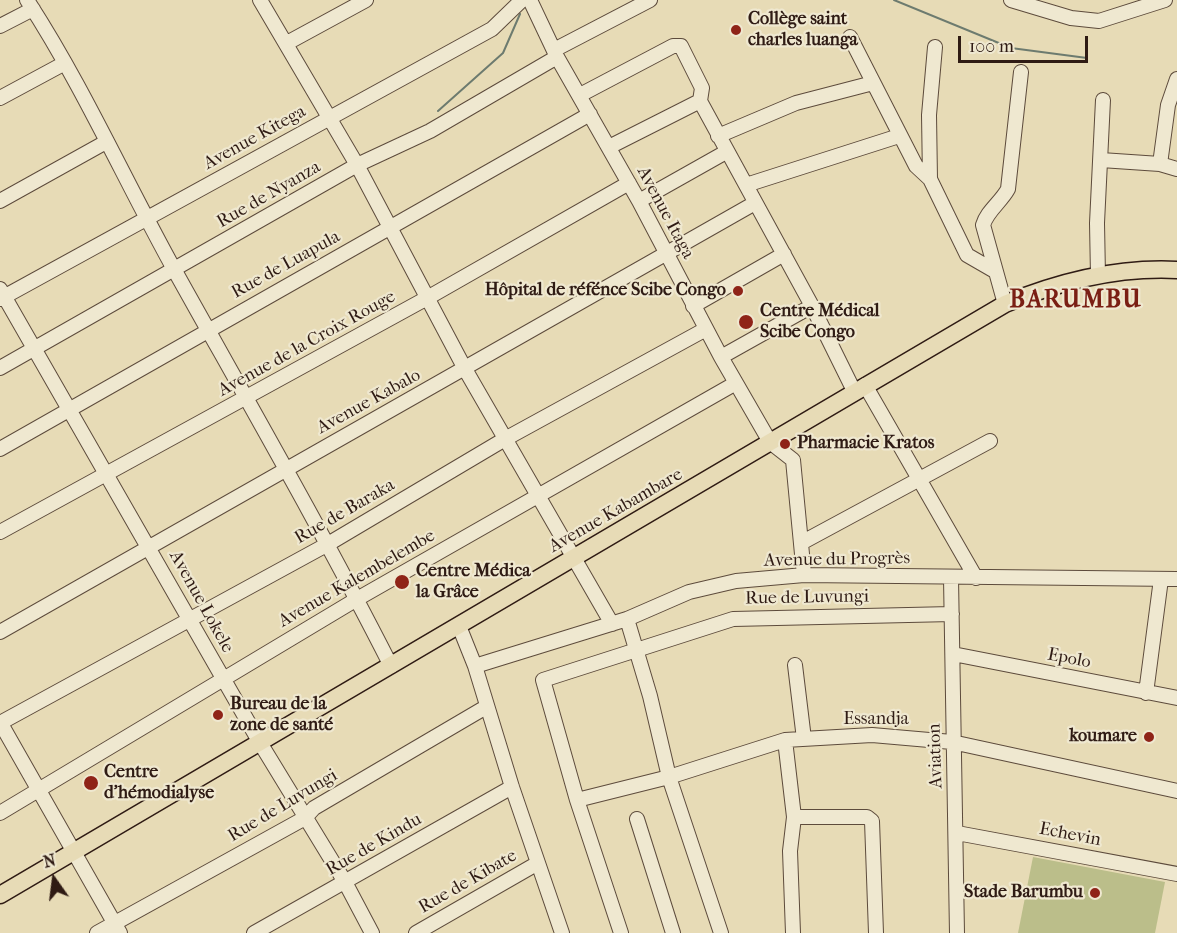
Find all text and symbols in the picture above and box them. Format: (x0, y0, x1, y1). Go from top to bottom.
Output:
place label: Collège saint charles luanga (748, 9, 858, 52)
marker: Collège saint charles luanga (729, 23, 743, 37)
scale bar (961, 24, 1092, 62)
text: 100 m (969, 36, 1014, 57)
street label: Avenue Kitega (200, 101, 310, 175)
street label: Rue de Nyanza (213, 157, 325, 233)
street label: Avenue Itaga (632, 163, 698, 263)
street label: Rue de Luapula (228, 226, 344, 304)
place label: Hôpital de réfénce Scibe Congo (485, 280, 726, 302)
marker: Hôpital de réfénce Scibe Congo (731, 284, 745, 298)
street label: Avenue de la Croix Rouge (215, 286, 399, 402)
district label: BARUMBU (1010, 287, 1142, 315)
place label: Centre Médical Scibe Congo (760, 301, 879, 344)
marker: Centre Médical Scibe Congo (737, 313, 755, 331)
street label: Avenue Kabalo (313, 365, 425, 439)
place label: Pharmacie Kratos (797, 433, 934, 455)
marker: Pharmacie Kratos (778, 437, 792, 451)
street label: Avenue Kabambare (545, 464, 687, 558)
street label: Rue de Baraka (291, 475, 399, 549)
street label: Avenue Kalembelembe (275, 525, 439, 633)
street label: Avenue Lokele (164, 547, 238, 657)
street label: Avenue du Progrès (764, 548, 910, 572)
place label: Centre Médica la Grâce (416, 561, 530, 604)
marker: Centre Médica la Grâce (393, 573, 411, 591)
street label: Rue de Luvungi (745, 586, 869, 610)
street label: Epolo (1045, 644, 1093, 674)
place label: Bureau de la zone de santé (230, 694, 333, 736)
marker: Bureau de la zone de santé (211, 708, 225, 722)
street label: Essandja (843, 709, 909, 731)
street label: Aviation (924, 723, 948, 789)
place label: koumare (1069, 726, 1137, 748)
marker: koumare (1142, 730, 1156, 744)
place label: Centre d'hémodialyse (104, 762, 214, 804)
street label: Rue de Luvungi (224, 765, 342, 847)
marker: Centre d'hémodialyse (82, 774, 100, 792)
street label: Rue de Kindu (322, 809, 426, 881)
street label: Echevin (1037, 818, 1103, 852)
street label: Rue de Kibate (415, 845, 521, 919)
north arrow (24, 849, 84, 909)
text: N (41, 850, 58, 872)
place label: Stade Barumbu (964, 882, 1083, 904)
marker: Stade Barumbu (1088, 886, 1102, 900)

